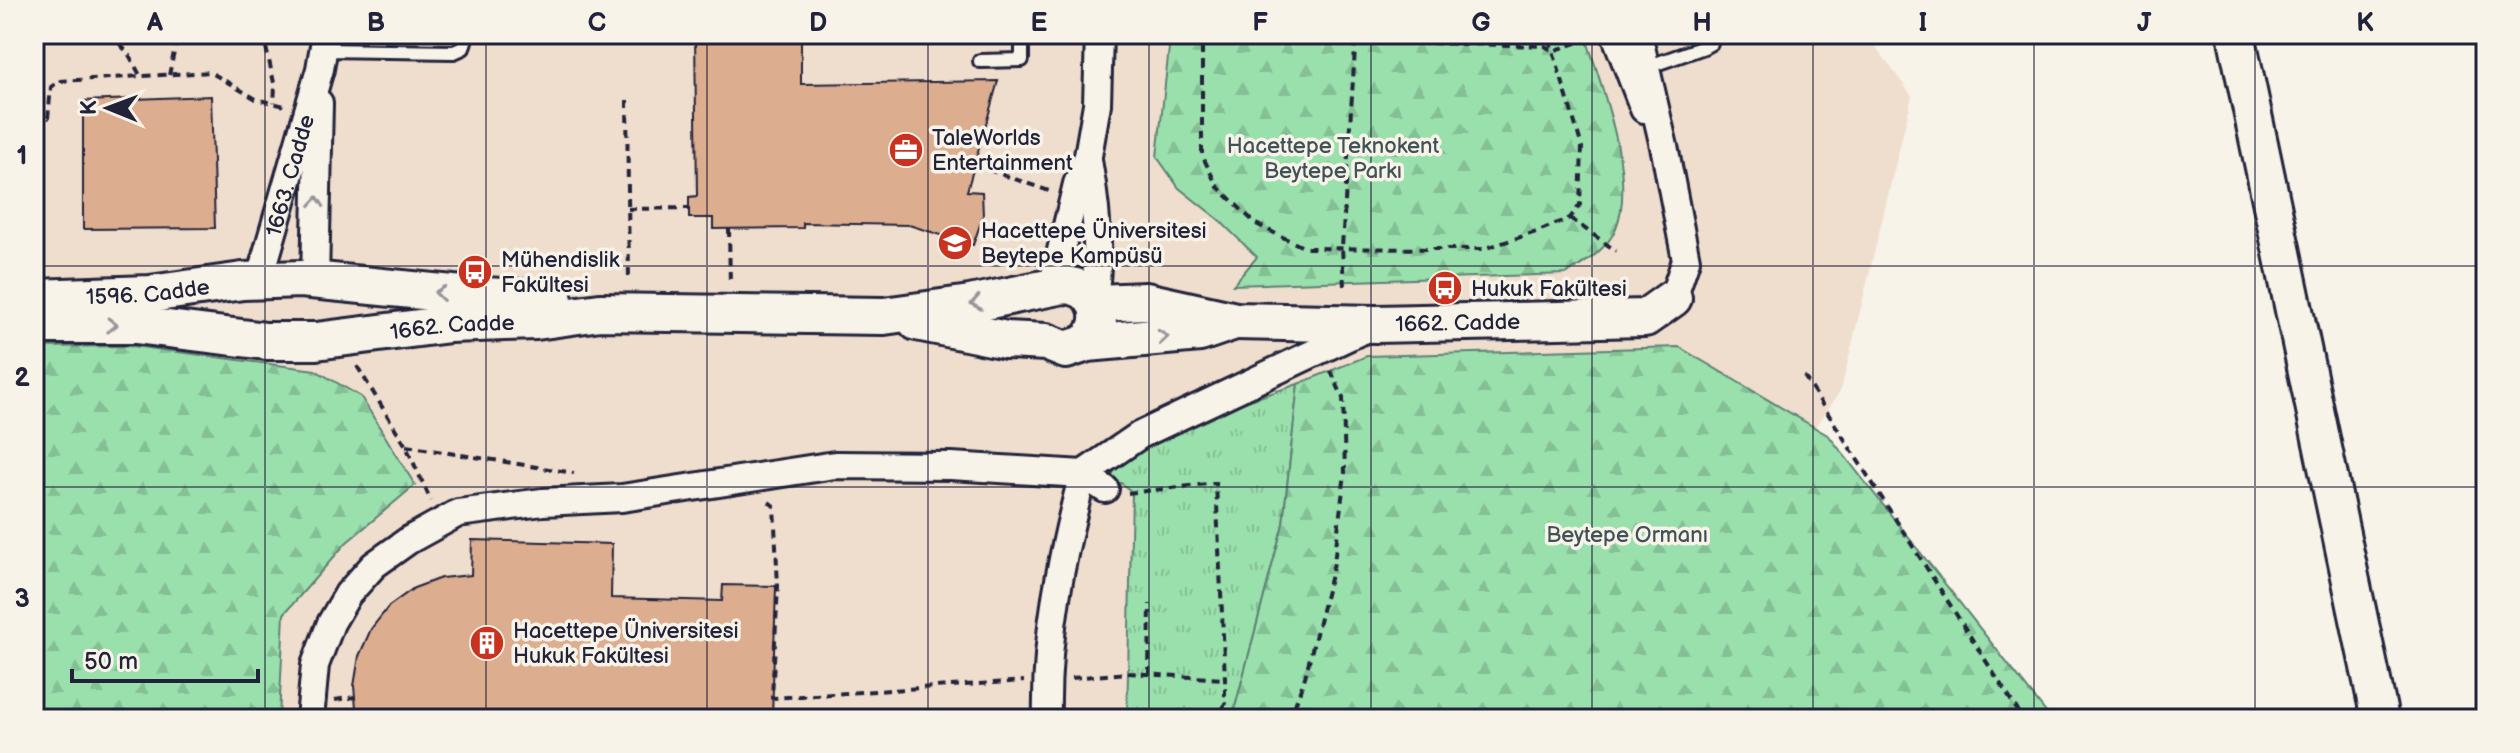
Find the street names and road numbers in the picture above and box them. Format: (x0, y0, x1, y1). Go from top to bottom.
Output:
street label: 1663. Cadde (261, 112, 321, 240)
street label: 1596. Cadde (86, 274, 211, 311)
street label: 1662. Cadde (1395, 309, 1521, 339)
street label: 1662. Cadde (388, 310, 515, 347)

